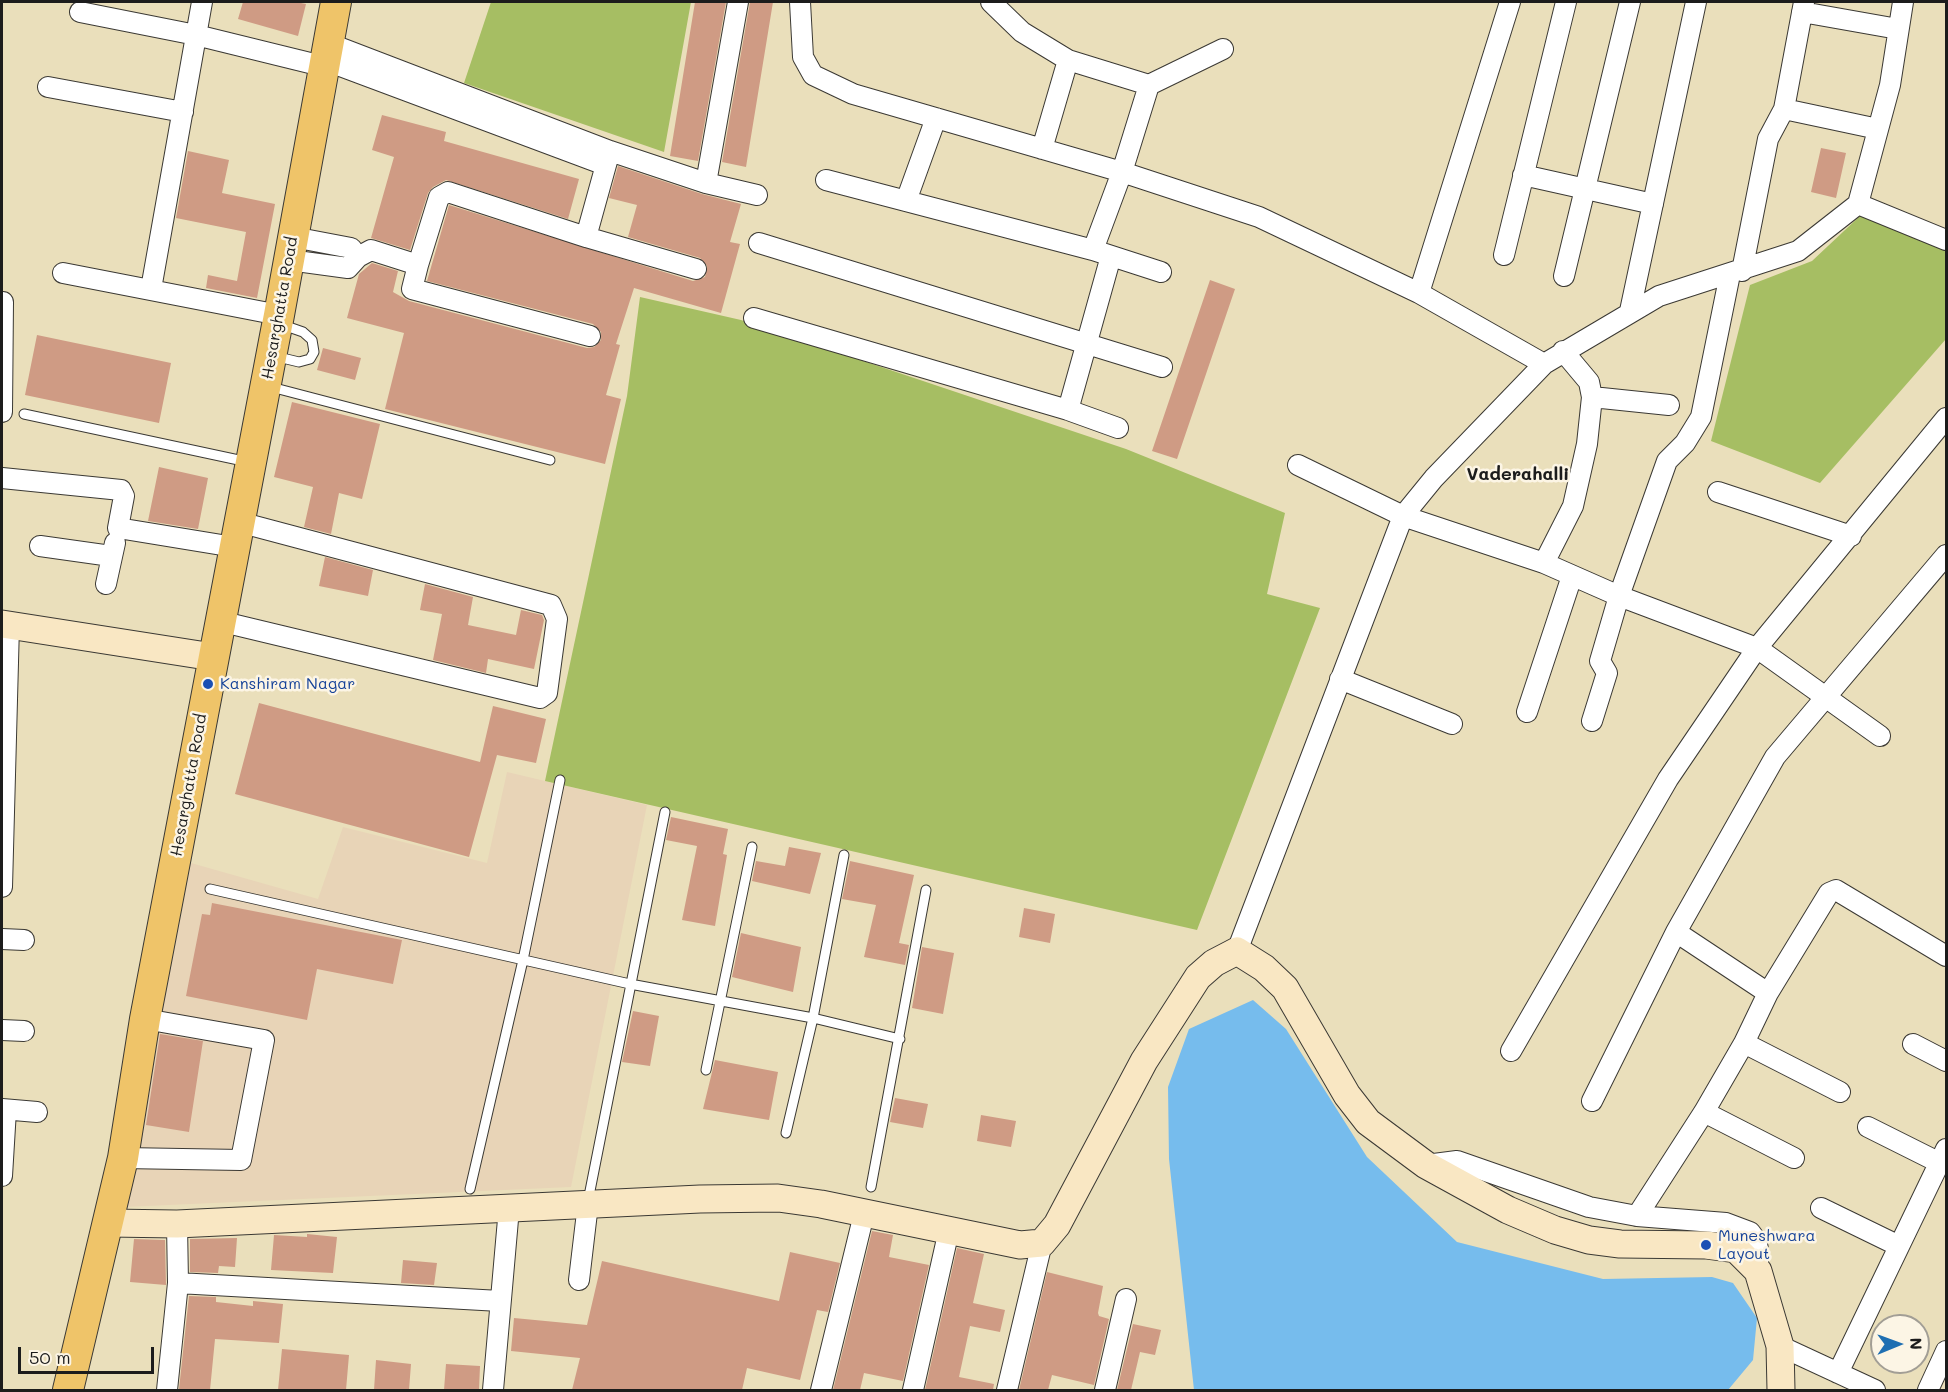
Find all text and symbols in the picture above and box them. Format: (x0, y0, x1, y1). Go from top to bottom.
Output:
street label: Hesarghatta Road (258, 235, 302, 381)
district label: Vaderahalli (1467, 463, 1569, 485)
place label: Kanshiram Nagar (220, 674, 355, 694)
marker: Kanshiram Nagar (201, 677, 215, 691)
street label: Hesarghatta Road (167, 712, 211, 858)
place label: Muneshwara Layout (1718, 1226, 1815, 1264)
marker: Muneshwara Layout (1699, 1238, 1713, 1252)
north arrow (1870, 1314, 1930, 1374)
scale bar (21, 1335, 158, 1373)
text: N (1906, 1337, 1927, 1350)
text: 50 m (29, 1345, 71, 1369)

